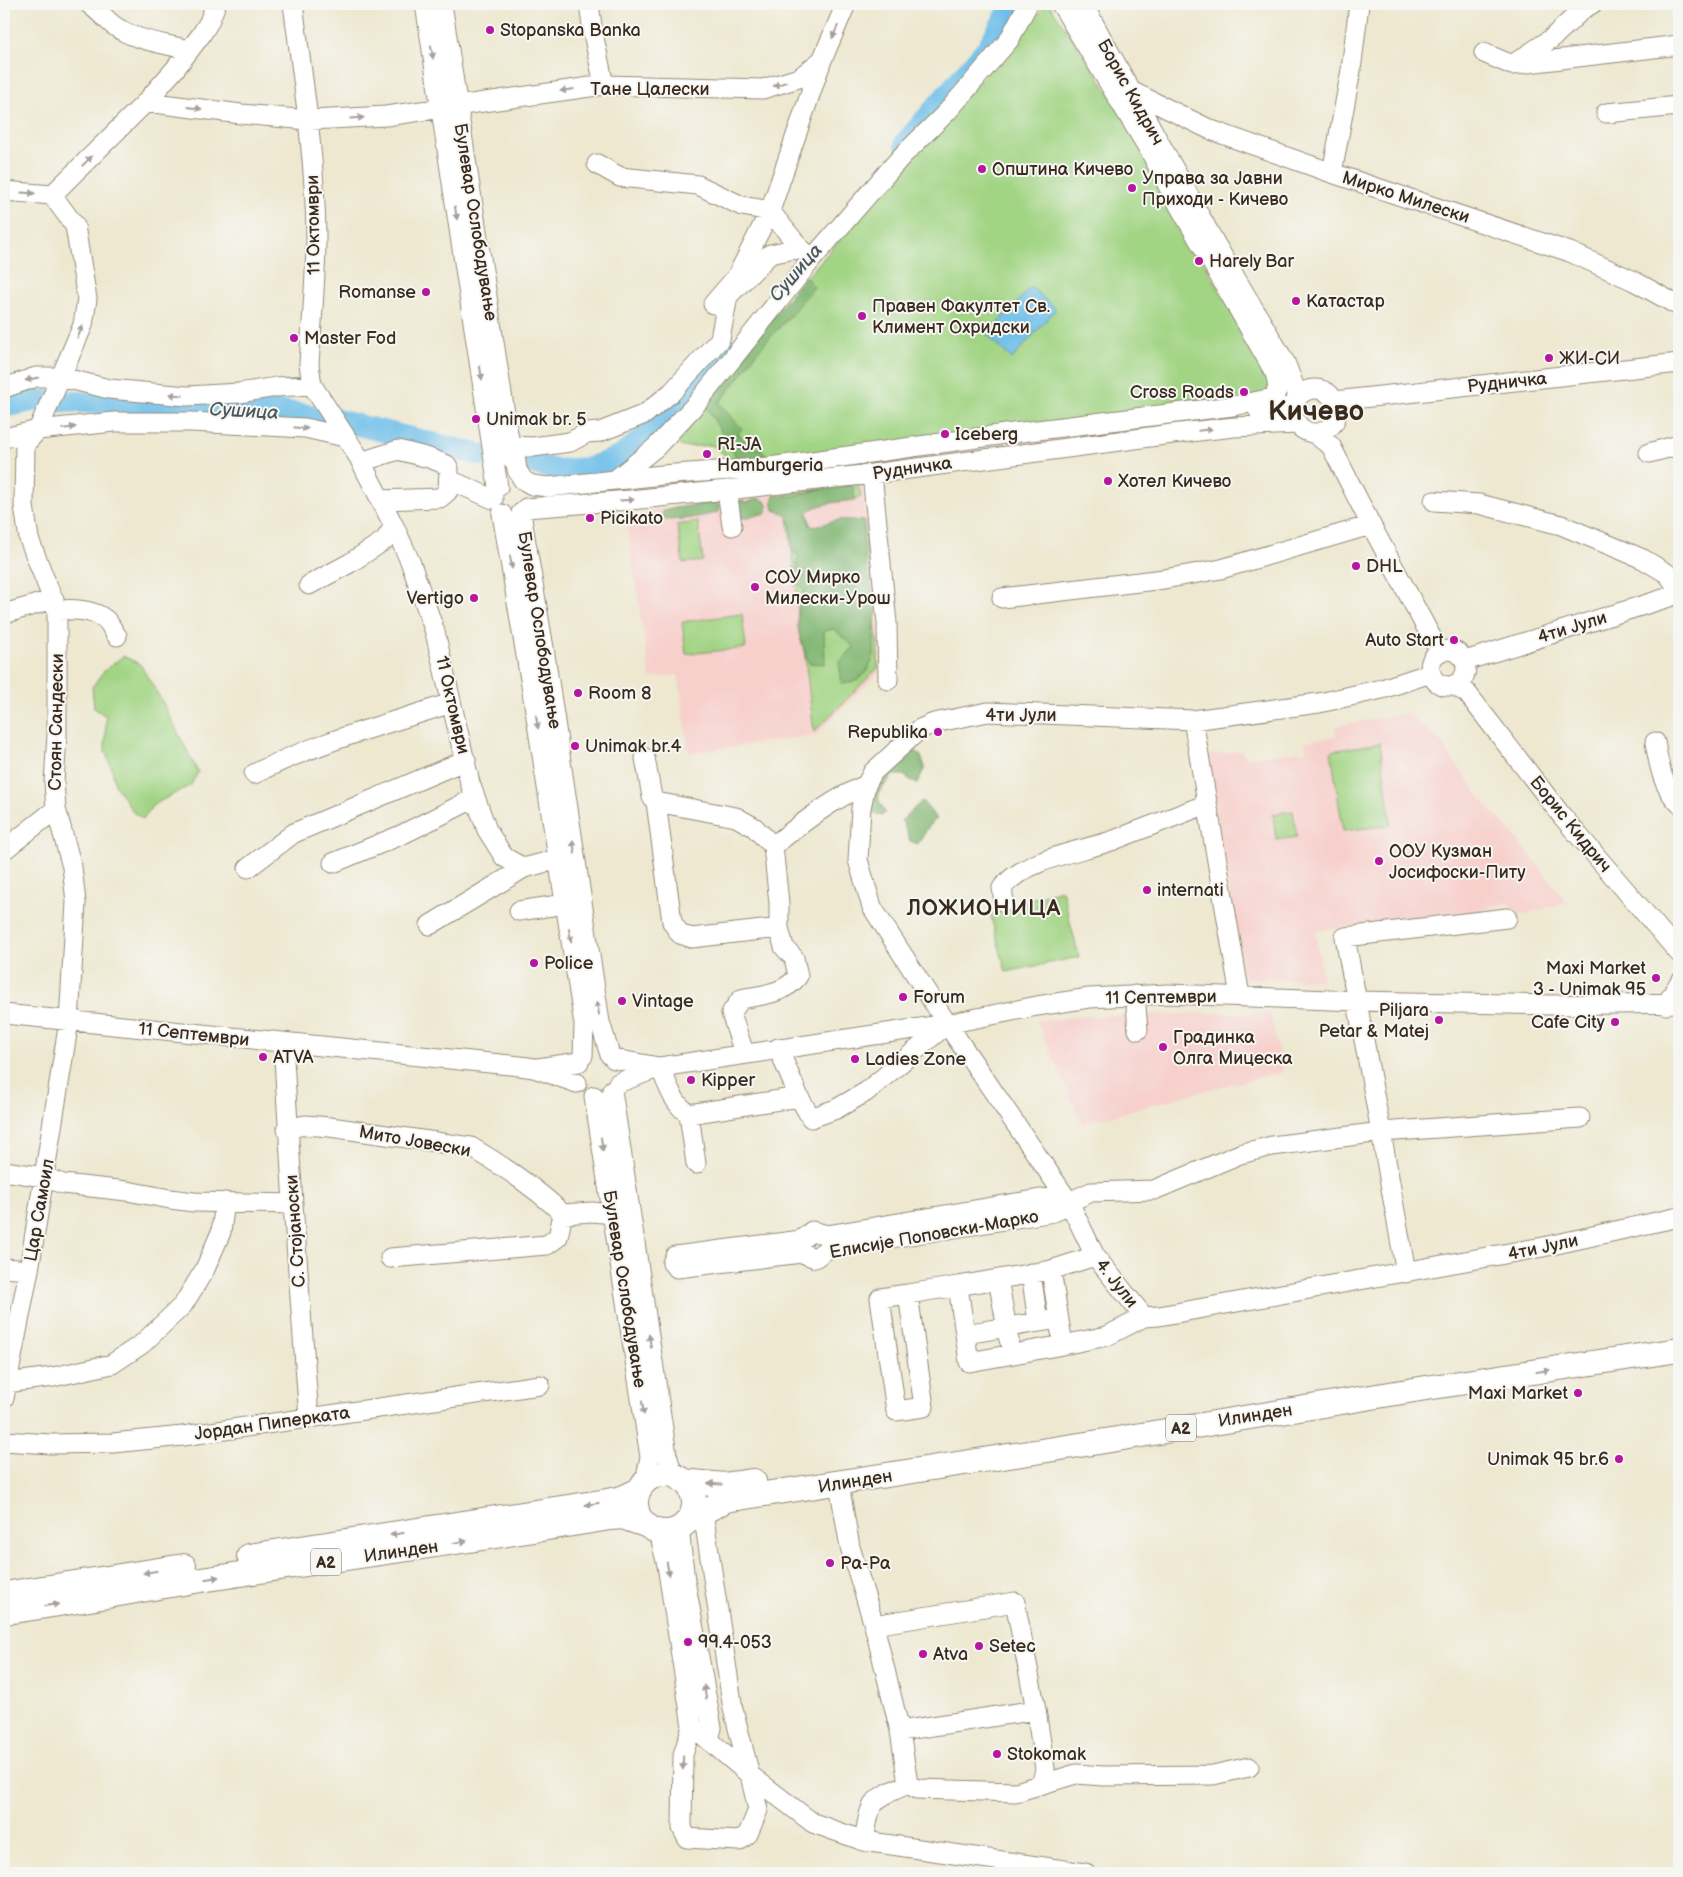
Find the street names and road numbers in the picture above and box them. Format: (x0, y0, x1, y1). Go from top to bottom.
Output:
street label: Борис Кидрич (1093, 36, 1168, 149)
street label: Тане Цалески (590, 79, 710, 100)
street label: Булевар Ослободување (450, 122, 501, 322)
street label: Мирко Милески (1340, 167, 1472, 228)
street label: 11 Октомври (302, 175, 325, 275)
street label: Рудничка (1466, 368, 1548, 397)
street label: Рудничка (871, 452, 954, 484)
street label: Булевар Ослободување (514, 530, 565, 730)
street label: 4ти Јули (1535, 607, 1609, 648)
street label: Стоян Сандески (45, 653, 68, 791)
street label: 11 Октомври (431, 654, 474, 756)
street label: 4ти Јули (985, 705, 1057, 726)
street label: Борис Кидрич (1525, 772, 1616, 877)
street label: 11 Септември (1105, 986, 1217, 1009)
street label: 11 Септември (138, 1018, 250, 1051)
street label: Мито Јовески (357, 1121, 472, 1162)
street label: Цар Самоил (20, 1157, 59, 1263)
street label: С. Стојаноски (281, 1174, 310, 1288)
street label: Булевар Ослободување (599, 1189, 650, 1389)
street label: Елисије Поповски-Марко (828, 1206, 1040, 1263)
street label: 4ти Јули (1506, 1230, 1580, 1265)
street label: 4. Јули (1091, 1255, 1142, 1312)
street label: Илинден (1216, 1399, 1294, 1432)
street label: Јордан Пиперката (193, 1402, 352, 1445)
road number: A2 (1166, 1415, 1196, 1442)
street label: Илинден (816, 1465, 894, 1498)
street label: Илинден (363, 1536, 440, 1567)
road number: A2 (311, 1548, 341, 1575)

